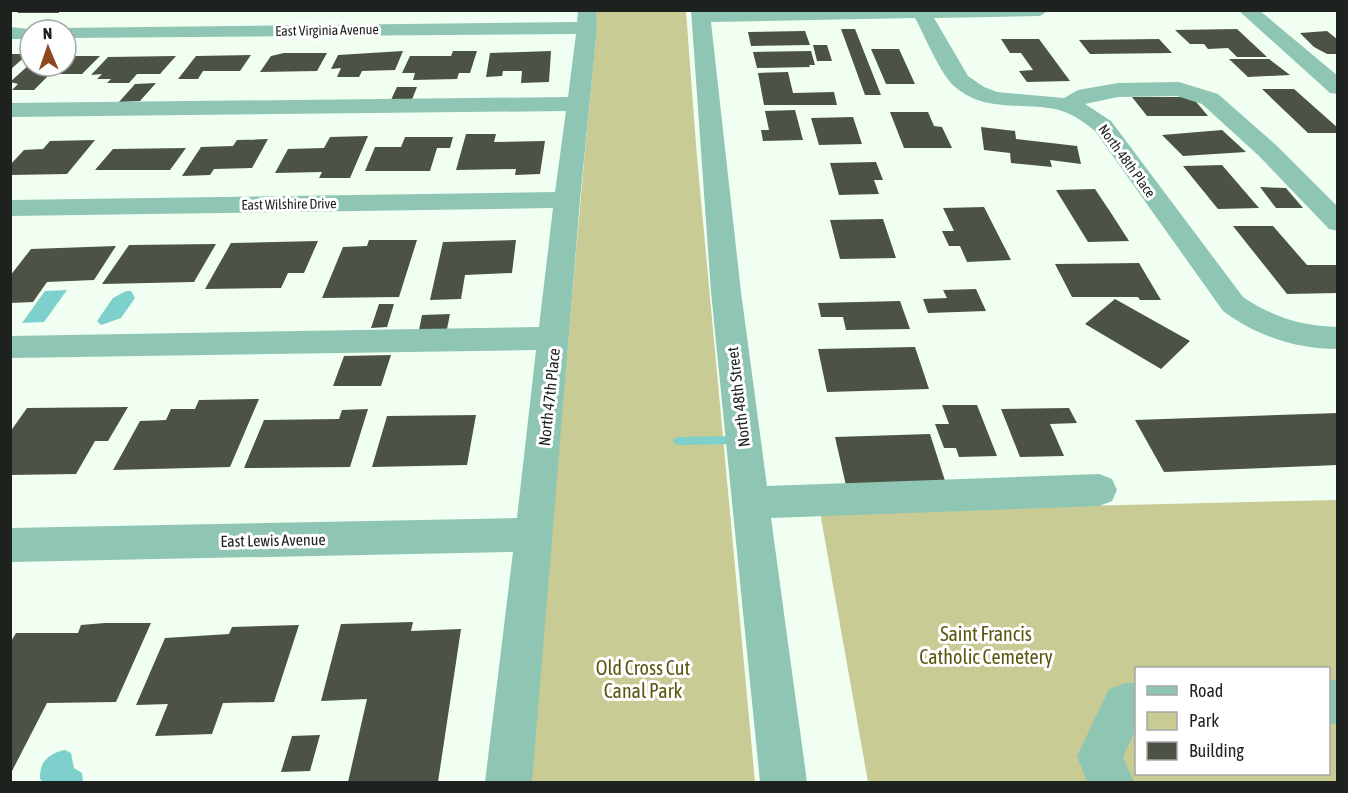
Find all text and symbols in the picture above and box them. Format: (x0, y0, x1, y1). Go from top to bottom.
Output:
north arrow (18, 18, 78, 78)
street label: East Virginia Avenue (275, 21, 379, 39)
text: N (42, 24, 53, 42)
street label: North 48th Place (1095, 121, 1159, 201)
street label: East Wilshire Drive (241, 195, 337, 213)
street label: North 48th Street (723, 346, 753, 448)
street label: North 47th Place (535, 347, 563, 447)
street label: East Lewis Avenue (220, 530, 326, 550)
park label: Saint Francis Catholic Cemetery (919, 622, 1053, 668)
park label: Old Cross Cut Canal Park (596, 656, 691, 702)
legend (1135, 667, 1330, 775)
text: Road (1189, 680, 1223, 701)
text: Park (1189, 710, 1219, 731)
text: Building (1189, 740, 1244, 761)

